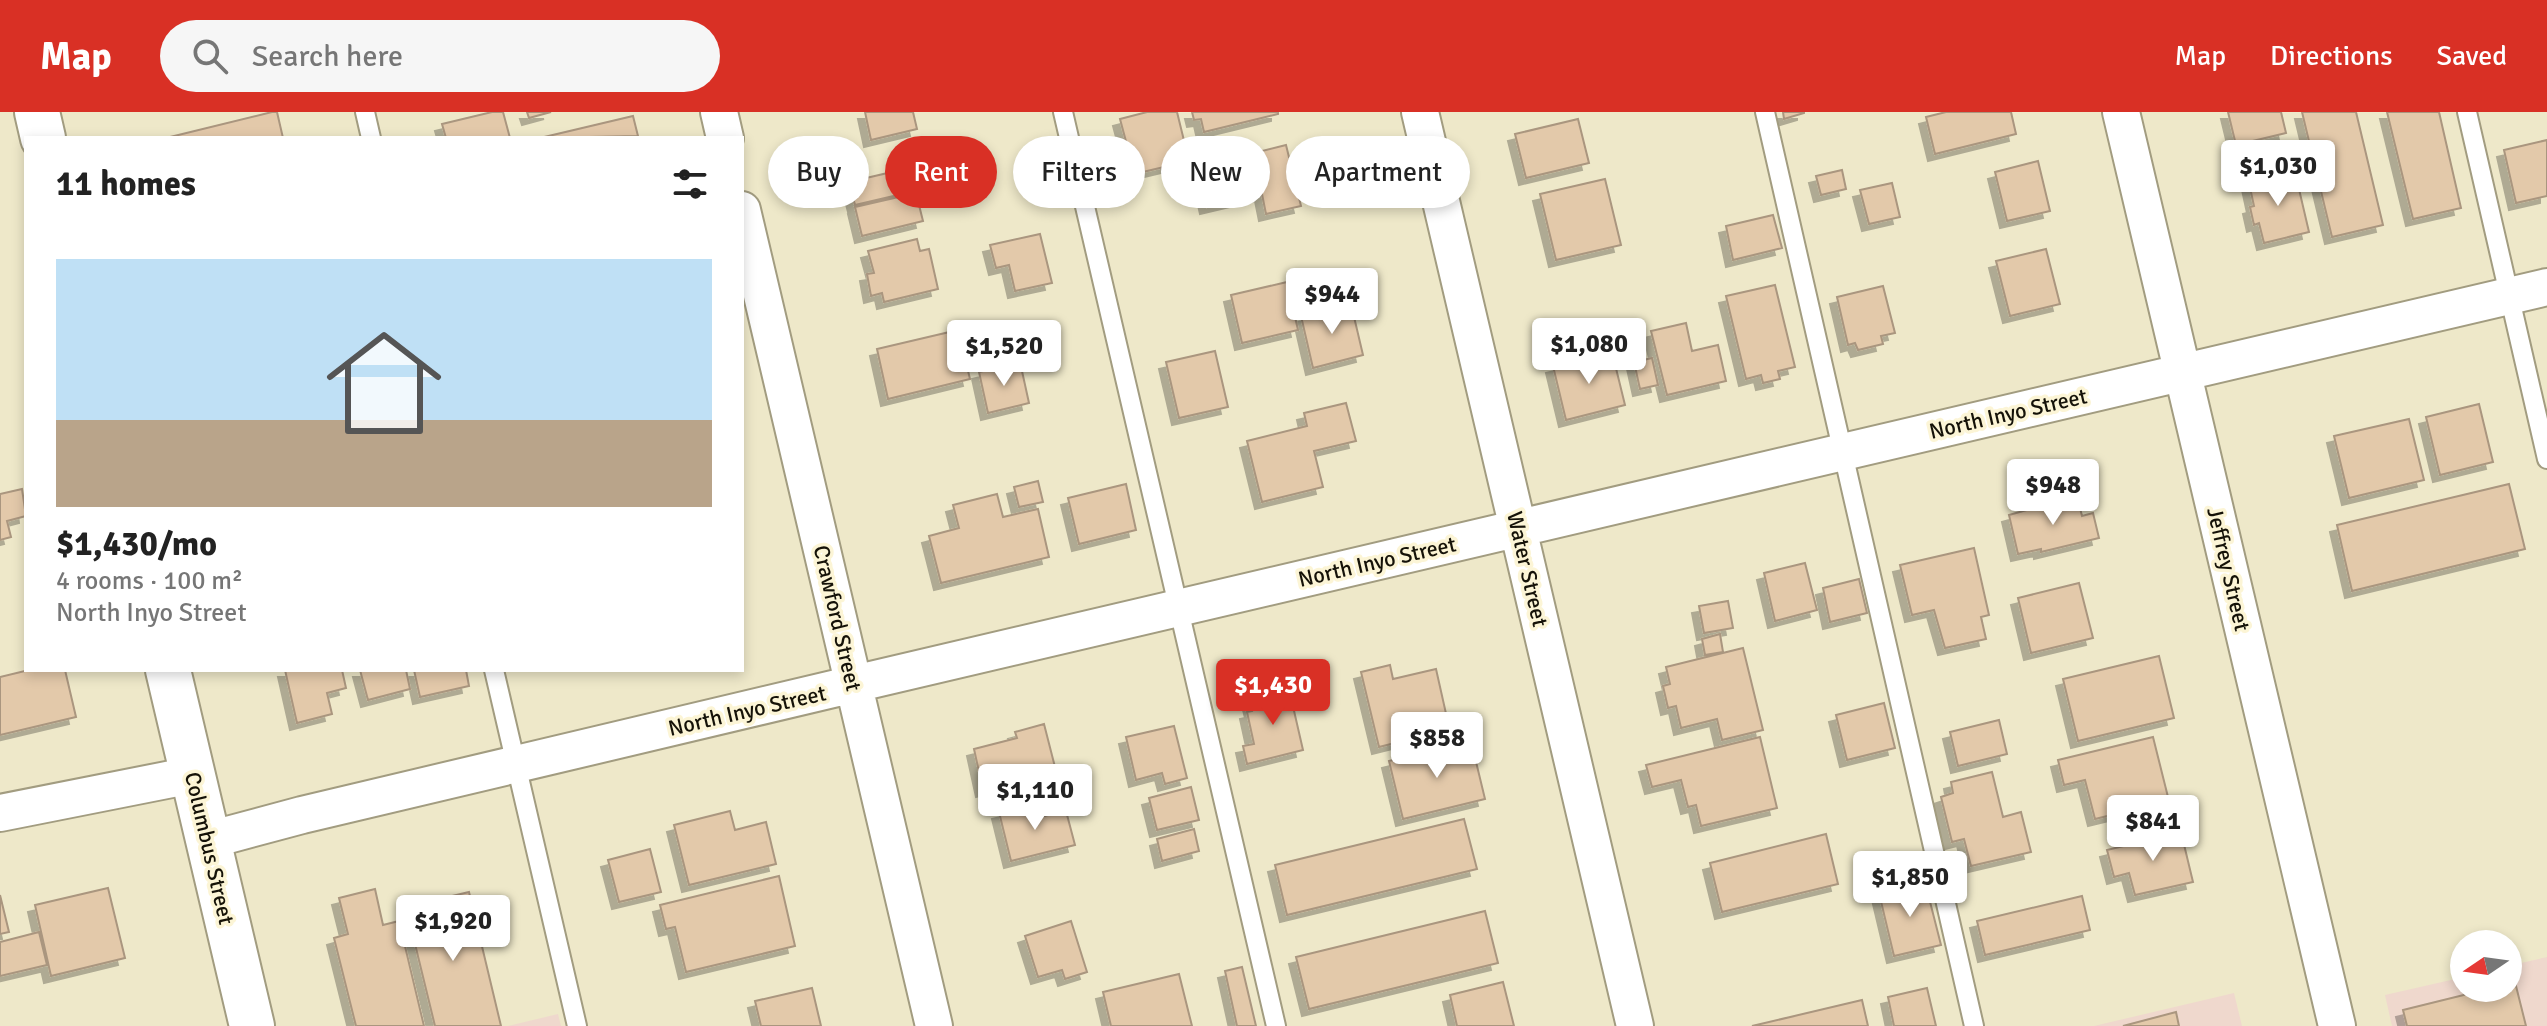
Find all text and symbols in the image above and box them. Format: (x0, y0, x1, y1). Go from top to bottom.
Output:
search box (160, 20, 720, 92)
text: Map (40, 33, 112, 80)
icon: search (188, 34, 232, 78)
text: Search here (252, 38, 403, 75)
text: Map (2174, 39, 2226, 73)
text: Directions (2270, 39, 2392, 73)
text: Saved (2436, 39, 2507, 73)
chip: Buy (768, 136, 869, 208)
chip: Rent (885, 136, 997, 208)
chip: Filters (1013, 136, 1145, 208)
chip: New (1161, 136, 1270, 208)
chip: Apartment (1286, 136, 1470, 208)
pin: $1,030 (2213, 140, 2343, 208)
text: $1,030 (2239, 150, 2317, 182)
icon: filters (668, 162, 712, 206)
text: 11 homes (56, 163, 196, 205)
pin: $944 (1285, 268, 1379, 336)
text: $944 (1304, 278, 1360, 310)
icon: home (312, 311, 456, 455)
pin: $1,080 (1524, 318, 1654, 386)
pin: $1,520 (939, 320, 1069, 388)
text: $1,080 (1550, 328, 1628, 360)
text: $1,520 (965, 330, 1043, 362)
street label: North Inyo Street (1927, 382, 2090, 445)
pin: $948 (2006, 459, 2100, 527)
text: $948 (2025, 469, 2081, 501)
street label: Jeffrey Street (2201, 505, 2256, 634)
street label: Water Street (1501, 509, 1554, 630)
text: $1,430/mo (56, 523, 217, 565)
street label: North Inyo Street (1296, 530, 1459, 593)
street label: Crawford Street (808, 543, 867, 694)
text: 4 rooms · 100 m² (56, 565, 243, 597)
text: North Inyo Street (56, 597, 246, 629)
pin: $1,430 (1208, 659, 1338, 727)
text: $1,430 (1234, 669, 1312, 701)
street label: North Inyo Street (666, 679, 829, 742)
pin: $858 (1390, 712, 1484, 780)
text: $858 (1409, 722, 1465, 754)
pin: $1,110 (970, 764, 1100, 832)
street label: Columbus Street (179, 769, 240, 927)
text: $1,110 (996, 774, 1074, 806)
pin: $841 (2106, 795, 2200, 863)
text: $841 (2125, 805, 2181, 837)
pin: $1,850 (1845, 851, 1975, 919)
text: $1,850 (1871, 861, 1949, 893)
pin: $1,920 (388, 895, 518, 963)
text: $1,920 (414, 905, 492, 937)
north arrow (2450, 930, 2522, 1002)
map controls (2450, 930, 2522, 1002)

